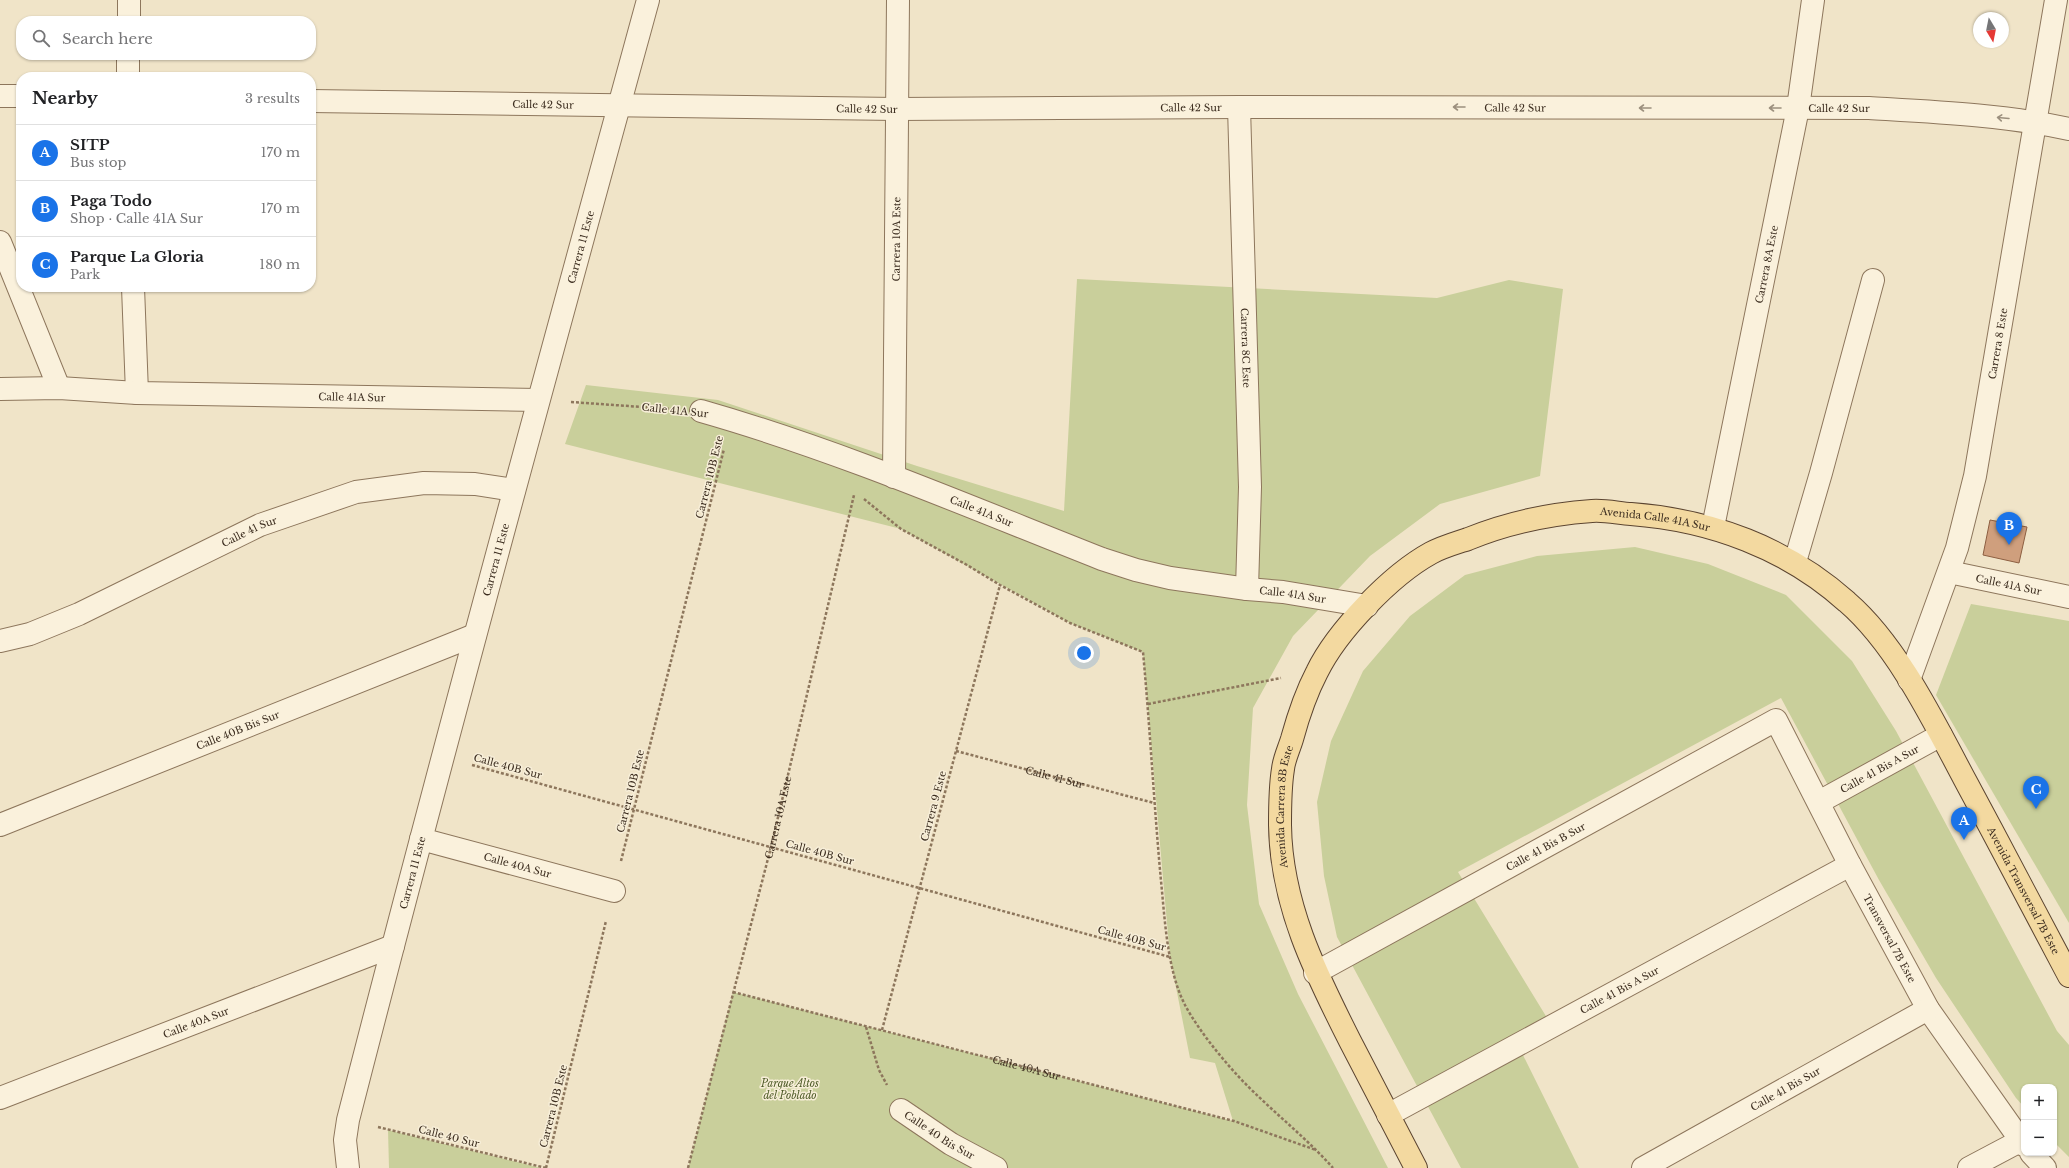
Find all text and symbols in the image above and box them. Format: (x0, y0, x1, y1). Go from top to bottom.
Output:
north arrow (1973, 12, 2009, 48)
search box (16, 16, 316, 60)
icon: search (30, 27, 52, 49)
text: Search here (62, 29, 153, 48)
text: Nearby (32, 88, 98, 109)
text: 3 results (245, 90, 300, 107)
street label: Calle 42 Sur (512, 98, 574, 112)
street label: Calle 42 Sur (1160, 101, 1222, 114)
street label: Calle 42 Sur (1484, 101, 1546, 114)
street label: Calle 42 Sur (836, 102, 898, 116)
street label: Calle 42 Sur (1808, 102, 1870, 115)
one-way arrow (1453, 103, 1466, 111)
one-way arrow (1639, 104, 1652, 112)
one-way arrow (1769, 104, 1782, 112)
one-way arrow (1997, 115, 2010, 122)
text: SITP (70, 135, 110, 154)
text: A (40, 144, 50, 161)
text: 170 m (261, 144, 300, 161)
text: Bus stop (70, 154, 126, 171)
text: Paga Todo (70, 191, 152, 210)
street label: Carrera 10A Este (890, 196, 903, 281)
text: B (40, 200, 50, 217)
text: 170 m (261, 200, 300, 217)
street label: Carrera 11 Este (565, 209, 597, 285)
text: Shop · Calle 41A Sur (70, 210, 203, 227)
street label: Carrera 8A Este (1753, 224, 1781, 305)
text: Parque La Gloria (70, 247, 204, 266)
text: C (40, 256, 50, 273)
text: 180 m (259, 256, 300, 273)
text: Park (70, 266, 100, 283)
street label: Carrera 8 Este (1986, 307, 2011, 380)
street label: Carrera 8C Este (1238, 308, 1253, 388)
street label: Calle 41A Sur (318, 390, 386, 404)
street label: Calle 41A Sur (641, 401, 709, 420)
street label: Carrera 10B Este (693, 434, 726, 520)
street label: Calle 41A Sur (948, 493, 1015, 530)
street label: Avenida Calle 41A Sur (1599, 505, 1712, 534)
pin: B (1996, 512, 2022, 545)
street label: Calle 41 Sur (219, 514, 279, 550)
street label: Carrera 11 Este (480, 521, 512, 598)
street label: Calle 41A Sur (1974, 572, 2043, 598)
street label: Calle 41A Sur (1259, 584, 1327, 606)
your location (1074, 643, 1094, 663)
street label: Calle 40B Bis Sur (194, 708, 282, 753)
street label: Calle 41 Bis A Sur (1838, 742, 1922, 796)
street label: Avenida Carrera 8B Este (1274, 743, 1297, 870)
street label: Carrera 10B Este (614, 748, 647, 834)
street label: Calle 40B Sur (472, 751, 544, 782)
street label: Calle 41 Sur (1024, 764, 1085, 791)
street label: Carrera 9 Este (918, 769, 949, 843)
street label: Carrera 10A Este (762, 774, 795, 860)
pin: C (2023, 776, 2049, 809)
pin: A (1951, 807, 1977, 840)
street label: Calle 41 Bis B Sur (1504, 820, 1588, 874)
street label: Avenida Transversal 7B Este (1984, 824, 2062, 957)
street label: Carrera 11 Este (397, 835, 429, 911)
street label: Calle 40B Sur (784, 837, 856, 868)
street label: Calle 40A Sur (482, 850, 553, 881)
street label: Transversal 7B Este (1860, 892, 1919, 985)
street label: Calle 40B Sur (1096, 923, 1168, 954)
street label: Calle 41 Bis A Sur (1578, 963, 1662, 1017)
street label: Calle 40A Sur (161, 1004, 231, 1041)
street label: Calle 40A Sur (991, 1053, 1062, 1083)
street label: Carrera 10B Este (537, 1063, 570, 1149)
street label: Calle 41 Bis Sur (1748, 1064, 1823, 1114)
park label: Parque Altos del Poblado (760, 1077, 819, 1102)
map controls (2021, 1084, 2057, 1156)
button: + (2021, 1084, 2057, 1120)
street label: Calle 40 Bis Sur (902, 1108, 977, 1163)
button: − (2021, 1120, 2057, 1156)
street label: Calle 40 Sur (417, 1123, 481, 1150)

